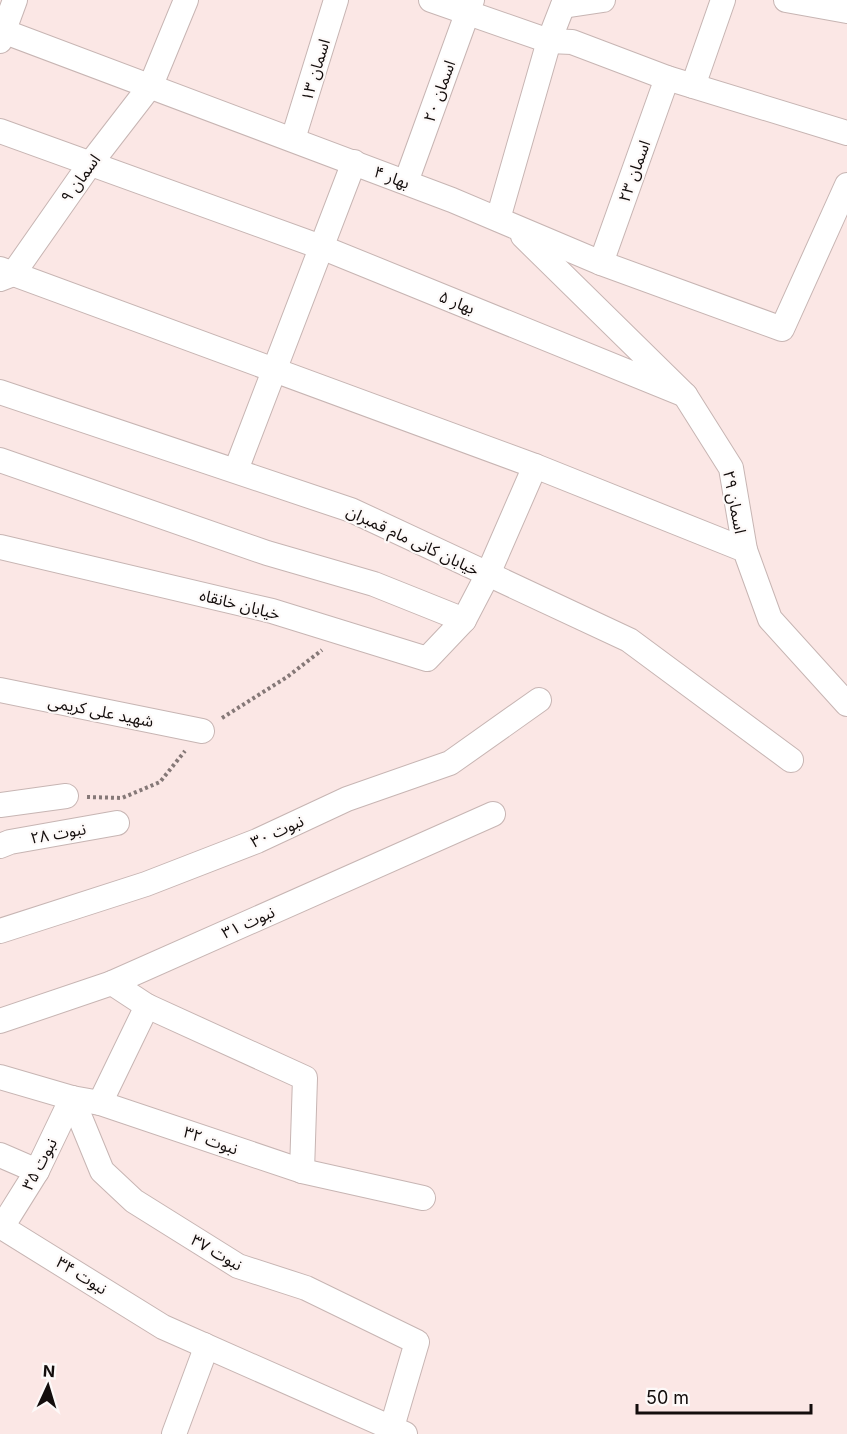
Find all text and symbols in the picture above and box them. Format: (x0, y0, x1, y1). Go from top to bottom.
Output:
street label: اسمان ۱۳ (296, 36, 334, 104)
street label: اسمان ۲۰ (419, 57, 459, 125)
street label: اسمان ۲۳ (614, 137, 654, 205)
street label: اسمان ۹ (56, 150, 104, 206)
street label: بهار ۴ (371, 161, 413, 193)
street label: بهار ۵ (436, 286, 478, 318)
street label: اسمان ۲۹ (719, 469, 751, 535)
street label: خیابان کانی مام قمبران (342, 500, 483, 582)
street label: خیابان خانقاه (198, 584, 282, 624)
street label: شهید علی کریمی (47, 691, 155, 731)
street label: نبوت ۳۰ (247, 810, 307, 852)
street label: نبوت ۲۸ (29, 818, 87, 848)
street label: نبوت ۳۱ (218, 901, 278, 943)
street label: نبوت ۳۲ (181, 1121, 241, 1159)
street label: نبوت ۳۵ (17, 1135, 61, 1193)
street label: نبوت ۳۷ (188, 1229, 246, 1275)
street label: نبوت ۳۴ (53, 1252, 111, 1298)
north arrow (18, 1356, 78, 1416)
text: N (42, 1361, 56, 1381)
scale bar (637, 1377, 811, 1415)
text: 50 m (646, 1387, 689, 1408)

